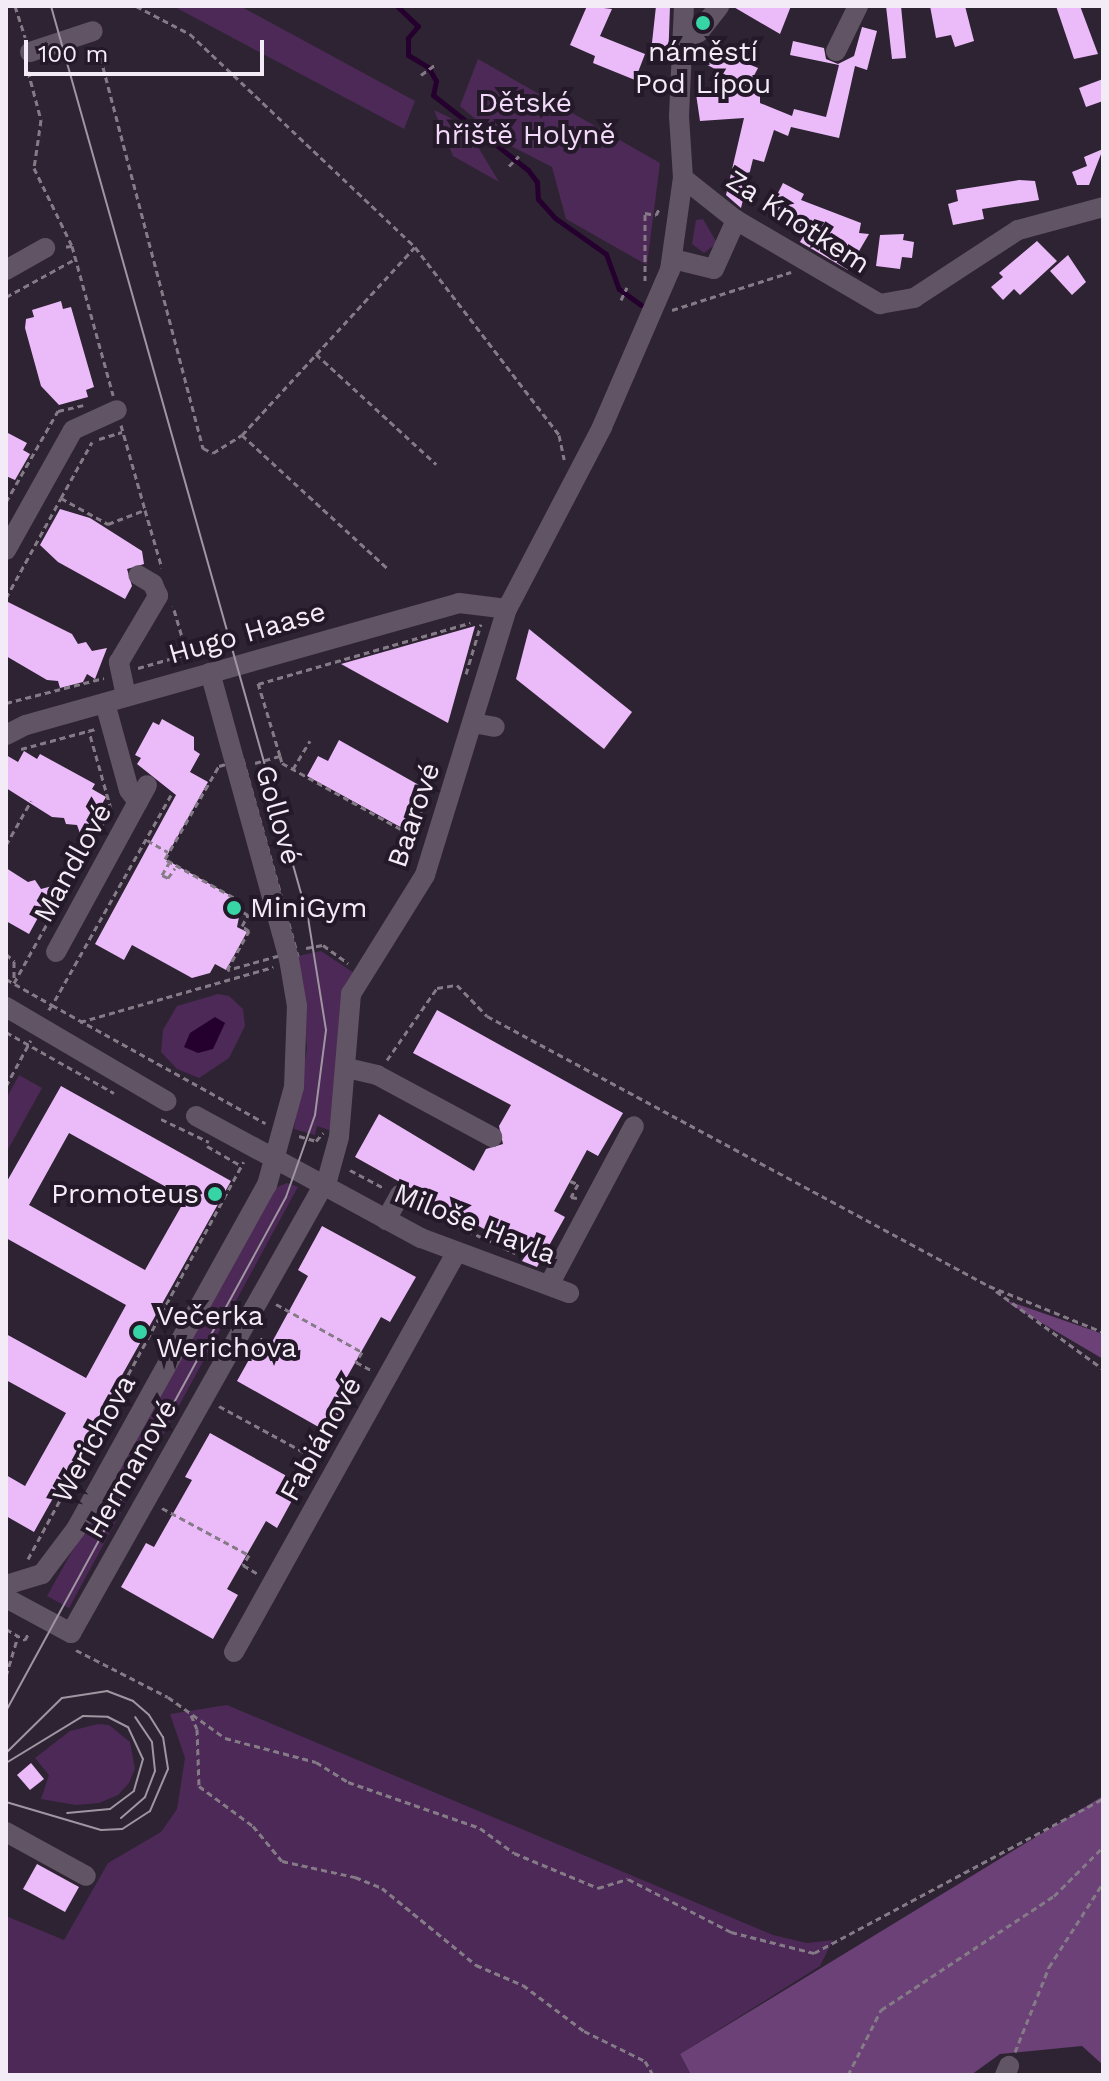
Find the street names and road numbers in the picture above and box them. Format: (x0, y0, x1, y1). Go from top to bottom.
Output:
street label: Za Knotkem (720, 163, 876, 281)
street label: Hugo Haase (165, 595, 329, 671)
street label: Baarové (380, 758, 448, 872)
street label: Gollové (248, 761, 308, 869)
street label: Mandlové (27, 798, 119, 928)
street label: Miloše Havla (389, 1176, 561, 1272)
street label: Werichova (45, 1369, 143, 1509)
street label: Fabiánové (273, 1371, 369, 1507)
street label: Hermanové (78, 1393, 184, 1545)

